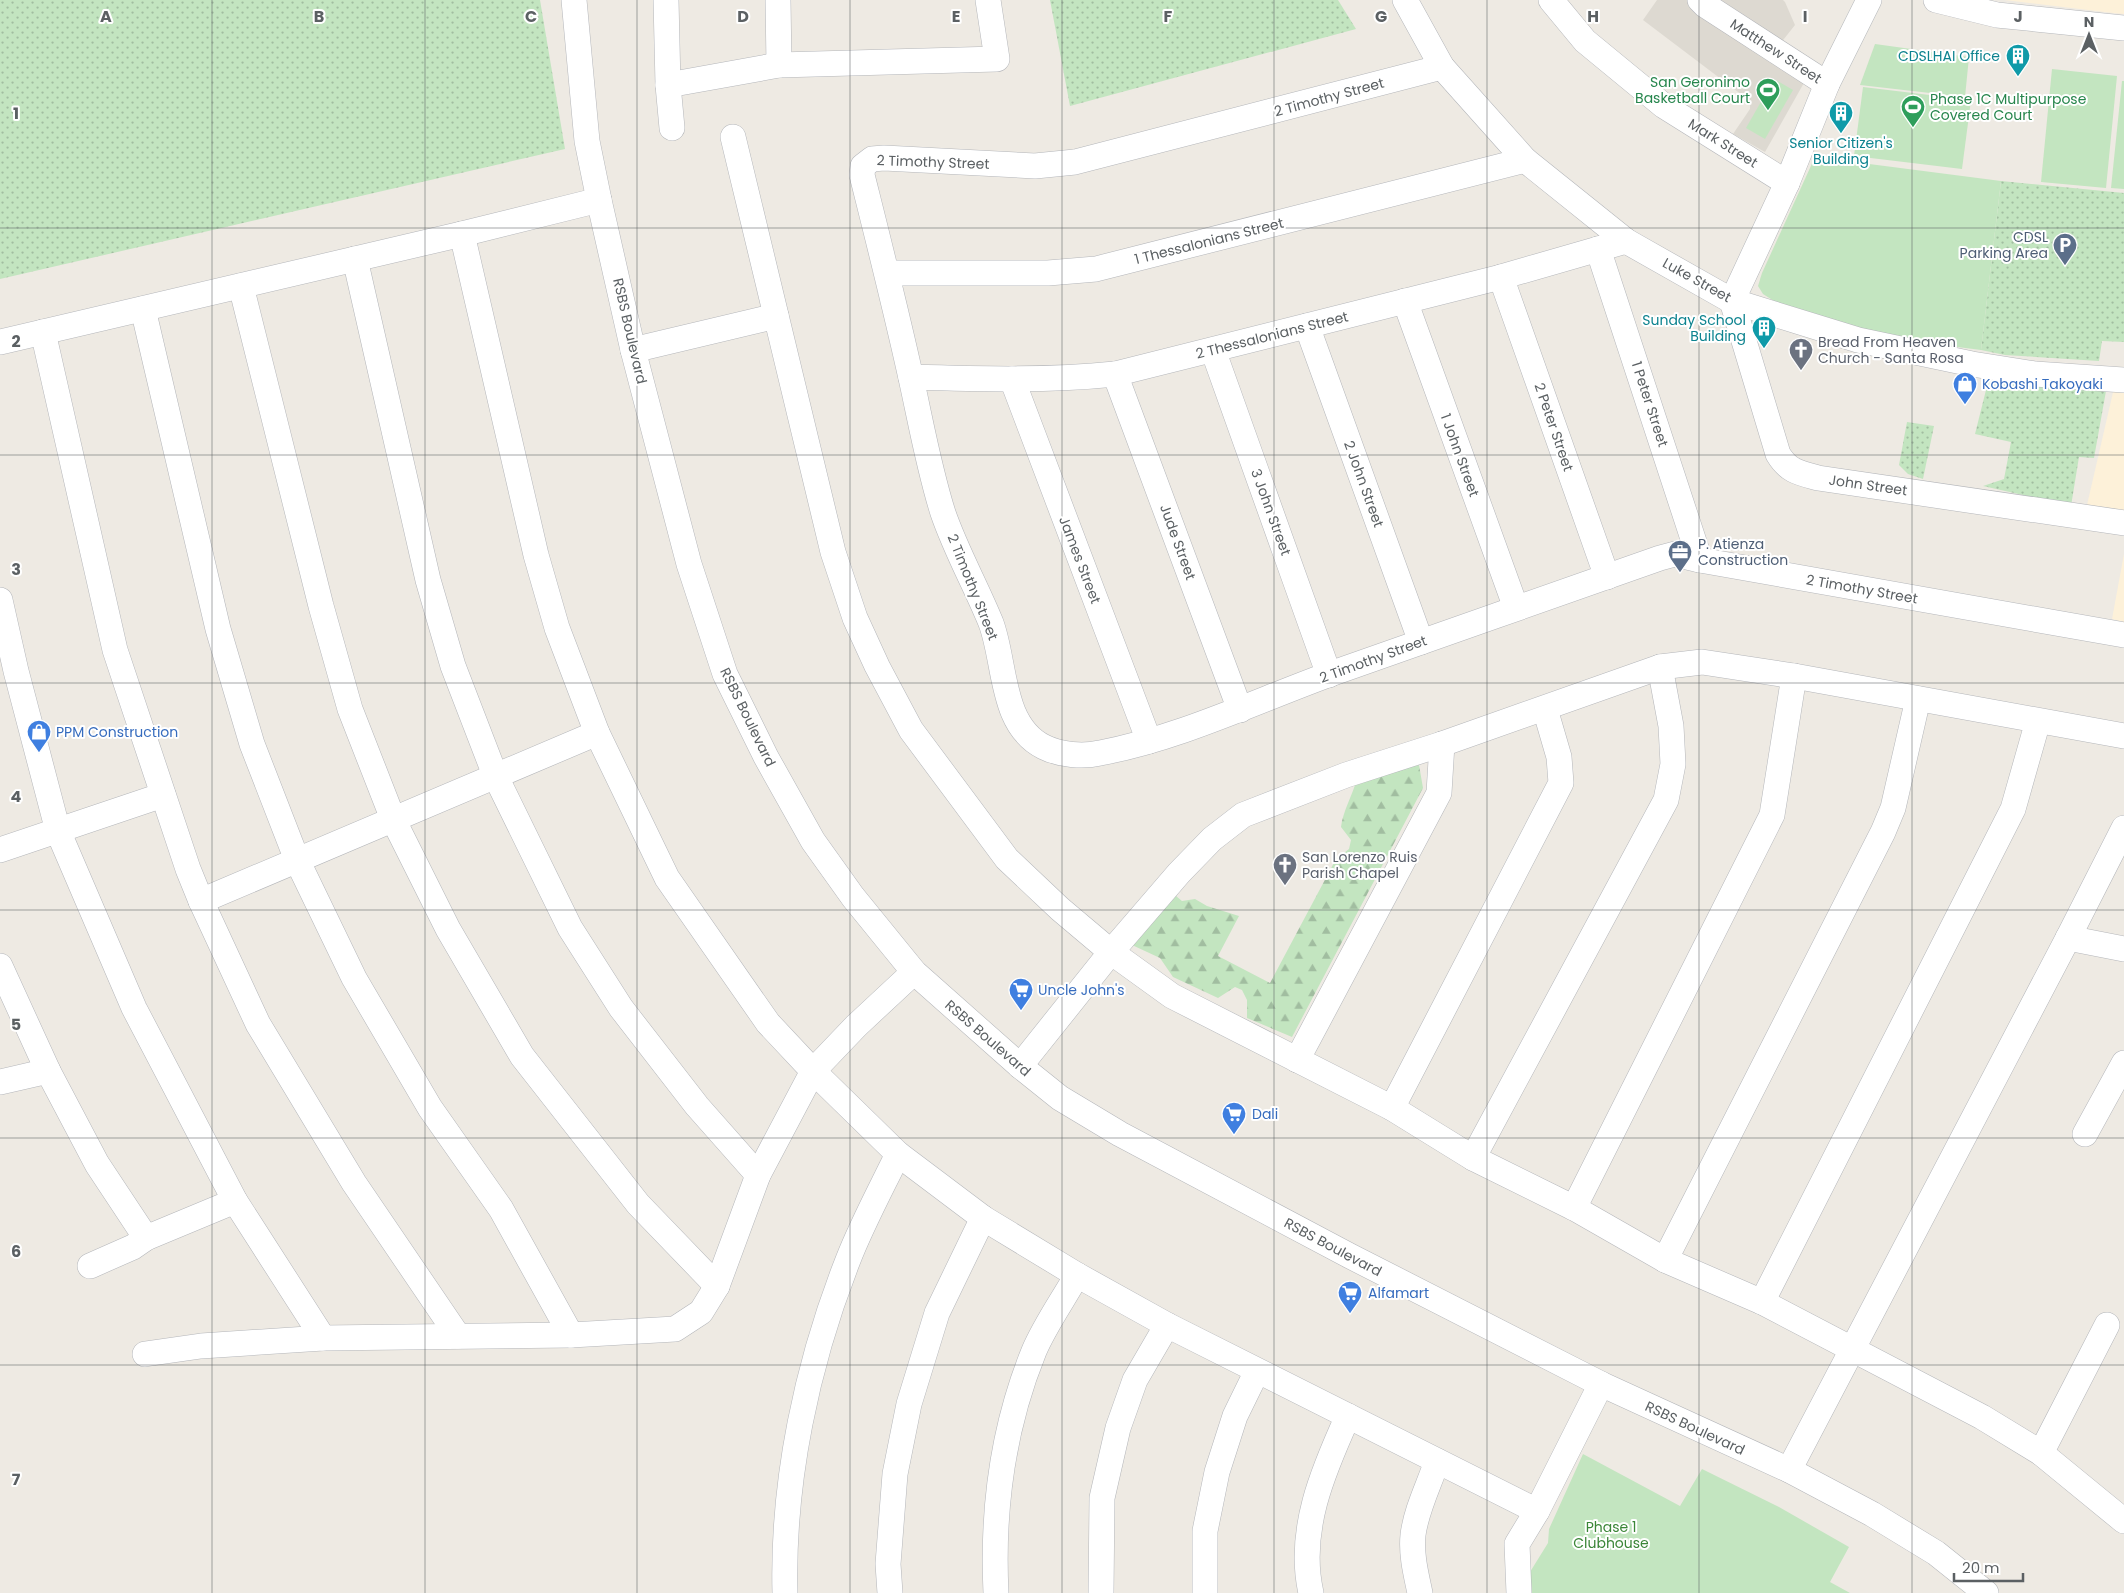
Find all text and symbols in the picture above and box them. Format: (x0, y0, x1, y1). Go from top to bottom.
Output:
text: A (100, 5, 112, 28)
text: B (314, 5, 324, 28)
text: C (525, 5, 537, 28)
text: D (737, 5, 749, 28)
text: E (952, 5, 960, 28)
text: F (1164, 5, 1173, 28)
text: G (1375, 5, 1387, 28)
text: H (1587, 5, 1599, 28)
text: I (1803, 5, 1807, 28)
text: J (2013, 5, 2023, 28)
north arrow (2064, 10, 2114, 60)
text: N (2084, 12, 2094, 32)
street label: Matthew Street (1726, 14, 1826, 88)
building icon: CDSLHAI Office (2005, 43, 2031, 77)
place label: CDSLHAI Office (1898, 46, 2000, 66)
place label: San Geronimo Basketball Court (1635, 72, 1750, 108)
street label: 2 Timothy Street (1272, 73, 1386, 121)
sports icon: San Geronimo Basketball Court (1755, 77, 1781, 111)
place label: Phase 1C Multipurpose Covered Court (1930, 89, 2087, 125)
sports icon: Phase 1C Multipurpose Covered Court (1900, 94, 1926, 128)
building icon: Senior Citizen's Building (1828, 100, 1854, 134)
text: 1 (13, 102, 19, 125)
street label: Mark Street (1684, 114, 1762, 172)
place label: Senior Citizen's Building (1789, 133, 1893, 169)
street label: 2 Timothy Street (876, 150, 990, 174)
street label: 1 Thessalonians Street (1132, 213, 1286, 269)
place label: CDSL Parking Area (1960, 227, 2048, 263)
parking icon: CDSL Parking Area (2052, 232, 2078, 266)
street label: Luke Street (1659, 253, 1735, 307)
street label: RSBS Boulevard (608, 276, 652, 386)
street label: 2 Thessalonians Street (1194, 306, 1350, 364)
place label: Sunday School Building (1642, 310, 1746, 346)
building icon: Sunday School Building (1751, 315, 1777, 349)
text: 2 (11, 330, 21, 353)
place label: Bread From Heaven Church - Santa Rosa (1818, 332, 1964, 368)
church icon: Bread From Heaven Church - Santa Rosa (1788, 337, 1814, 371)
street label: 1 Peter Street (1627, 359, 1673, 449)
shop icon: Kobashi Takoyaki (1952, 371, 1978, 405)
place label: Kobashi Takoyaki (1982, 374, 2103, 394)
street label: 2 Peter Street (1530, 380, 1578, 474)
street label: 1 John Street (1436, 411, 1484, 499)
street label: 2 John Street (1339, 438, 1389, 530)
street label: 3 John Street (1246, 466, 1296, 558)
street label: John Street (1827, 470, 1909, 500)
street label: Jude Street (1155, 501, 1201, 583)
street label: James Street (1054, 513, 1106, 607)
street label: 2 Timothy Street (943, 531, 1003, 643)
place label: P. Atienza Construction (1698, 534, 1788, 570)
office icon: P. Atienza Construction (1667, 539, 1693, 573)
text: 3 (11, 558, 21, 581)
street label: 2 Timothy Street (1805, 569, 1919, 609)
street label: 2 Timothy Street (1317, 630, 1429, 688)
street label: RSBS Boulevard (715, 664, 781, 770)
shop icon: PPM Construction (26, 719, 52, 753)
place label: PPM Construction (56, 722, 178, 742)
text: 4 (11, 785, 22, 808)
place label: San Lorenzo Ruis Parish Chapel (1302, 847, 1418, 883)
church icon: San Lorenzo Ruis Parish Chapel (1272, 852, 1298, 886)
supermarket icon: Uncle John's (1008, 977, 1034, 1011)
place label: Uncle John's (1038, 980, 1125, 1000)
street label: RSBS Boulevard (941, 995, 1035, 1081)
text: 5 (11, 1013, 21, 1036)
supermarket icon: Dali (1221, 1101, 1247, 1135)
place label: Dali (1252, 1104, 1278, 1124)
street label: RSBS Boulevard (1281, 1213, 1385, 1281)
text: 6 (11, 1240, 21, 1263)
supermarket icon: Alfamart (1337, 1280, 1363, 1314)
place label: Alfamart (1368, 1283, 1429, 1303)
street label: RSBS Boulevard (1642, 1396, 1748, 1460)
text: 7 (12, 1468, 21, 1491)
park label: Phase 1 Clubhouse (1573, 1517, 1649, 1553)
scale bar (1954, 1550, 2023, 1582)
text: 20 m (1962, 1557, 2000, 1578)

